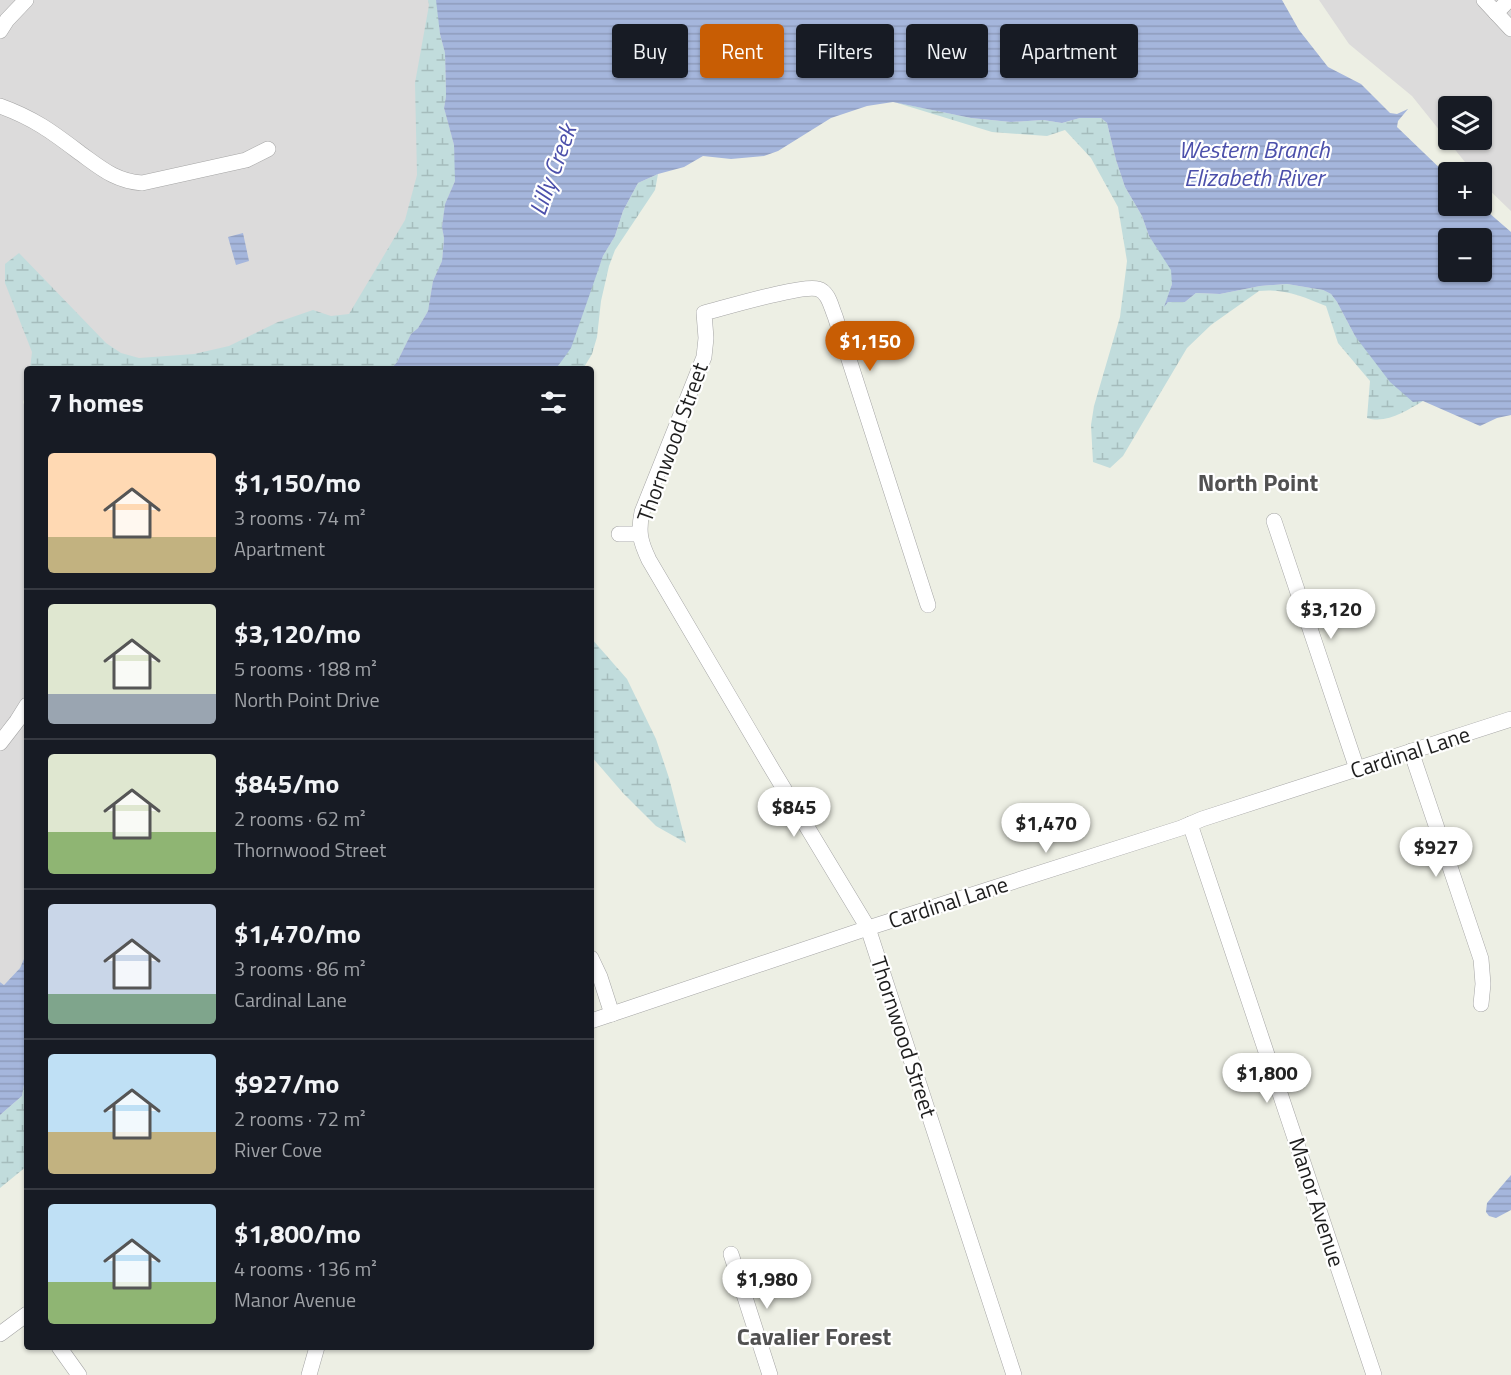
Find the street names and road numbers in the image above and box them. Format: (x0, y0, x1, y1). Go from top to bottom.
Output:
street label: Thornwood Street (627, 357, 717, 526)
street label: Cardinal Lane (1346, 717, 1474, 787)
street label: Cardinal Lane (884, 867, 1012, 937)
street label: Thornwood Street (862, 952, 946, 1122)
street label: Manor Avenue (1280, 1133, 1354, 1271)

